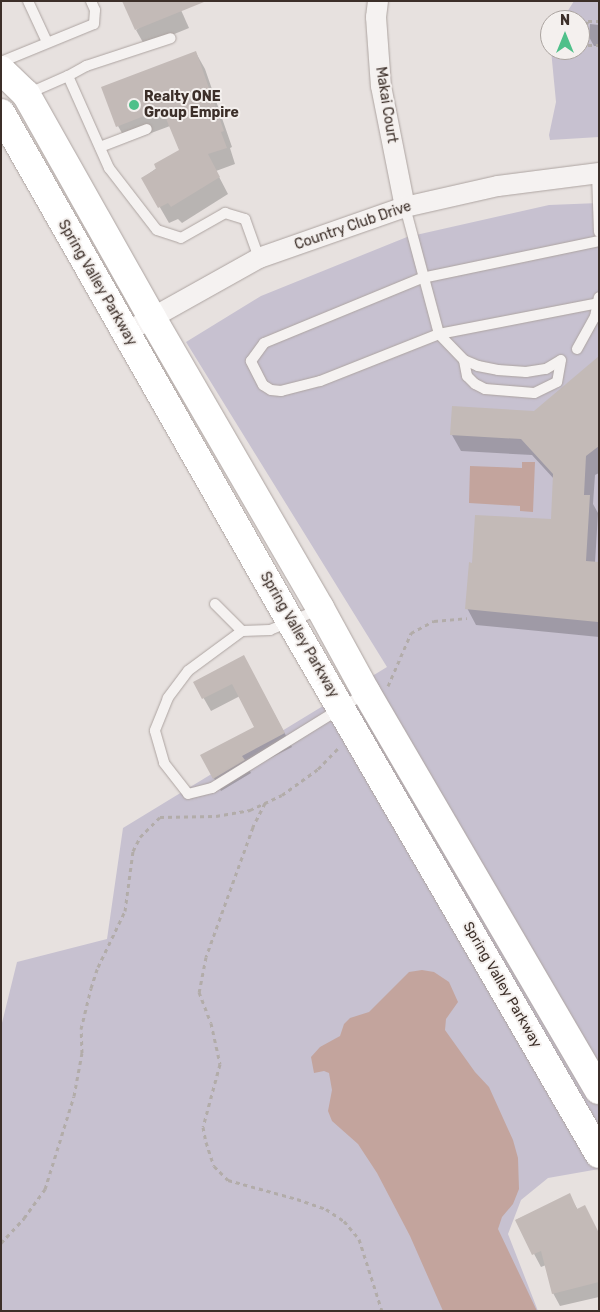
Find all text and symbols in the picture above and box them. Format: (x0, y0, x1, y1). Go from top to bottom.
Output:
north arrow (540, 10, 590, 60)
text: N (560, 12, 570, 29)
street label: Makai Court (372, 66, 400, 144)
place label: Realty ONE Group Empire (144, 89, 239, 121)
marker: Realty ONE Group Empire (128, 99, 140, 111)
street label: Country Club Drive (292, 198, 414, 254)
street label: Spring Valley Parkway (54, 217, 140, 349)
street label: Spring Valley Parkway (256, 569, 342, 701)
street label: Spring Valley Parkway (459, 919, 545, 1051)

